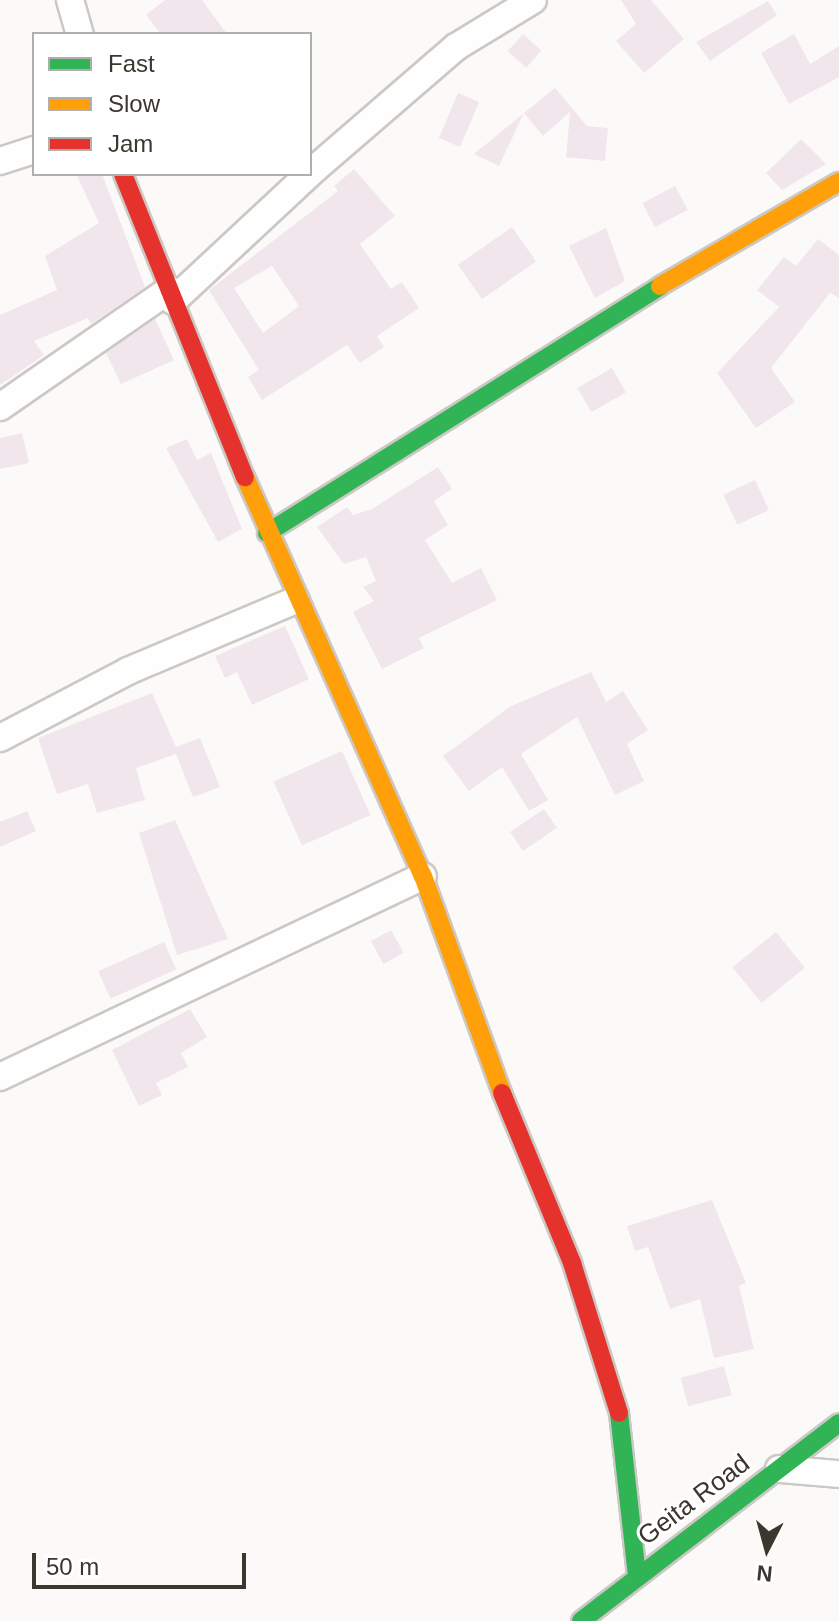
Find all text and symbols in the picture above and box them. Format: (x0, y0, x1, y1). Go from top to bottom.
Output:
legend (32, 32, 312, 176)
text: Fast (108, 50, 155, 77)
text: Slow (108, 90, 160, 117)
text: Jam (108, 130, 153, 157)
street label: Geita Road (632, 1448, 756, 1552)
north arrow (727, 1509, 807, 1589)
scale bar (36, 1537, 250, 1587)
text: 50 m (46, 1553, 99, 1580)
text: N (755, 1560, 774, 1587)

